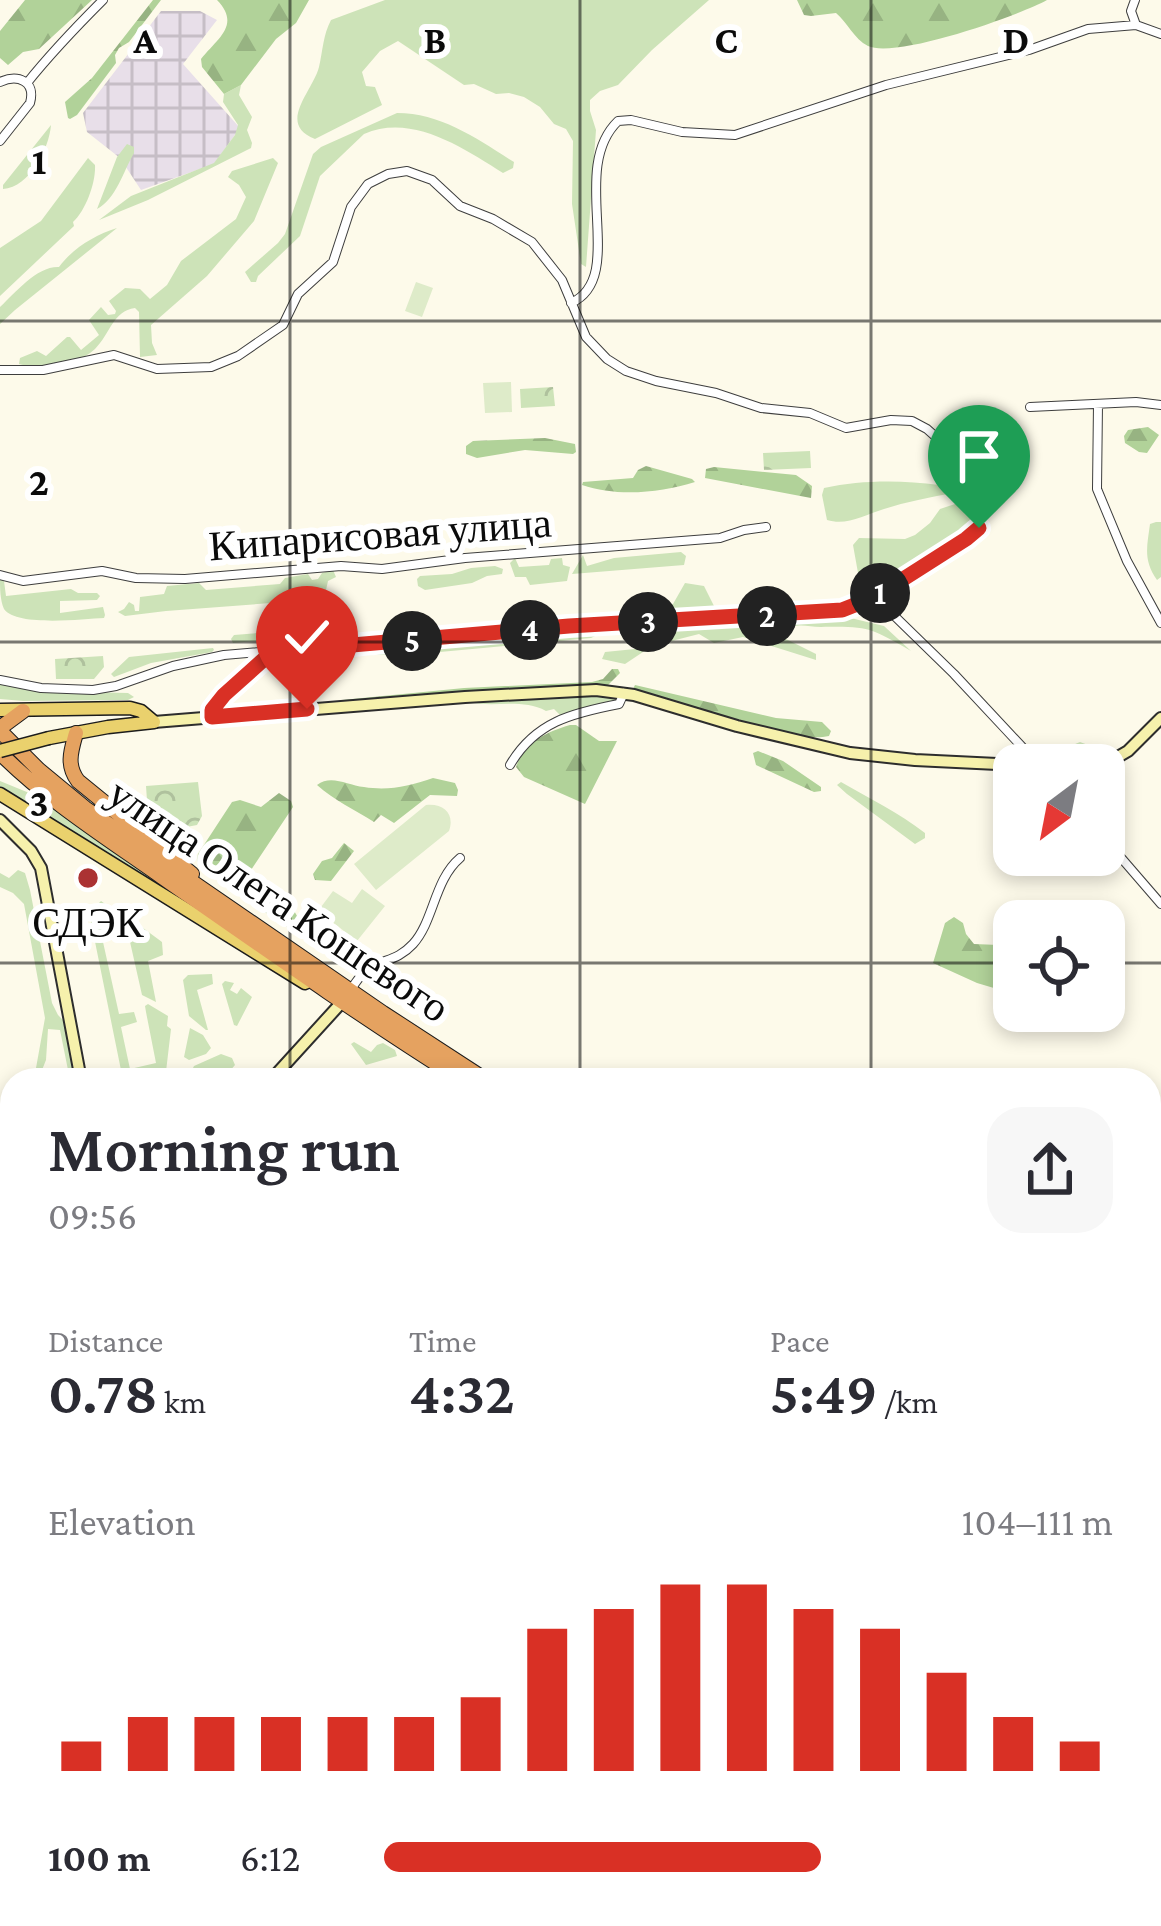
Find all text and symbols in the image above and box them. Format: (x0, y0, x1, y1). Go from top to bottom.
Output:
text: A (132, 18, 157, 61)
text: B (424, 18, 446, 61)
text: C (714, 18, 738, 61)
text: D (1003, 18, 1029, 61)
text: 1 (32, 139, 46, 182)
pin (928, 405, 1030, 528)
icon: arrive (946, 423, 1012, 489)
text: 2 (29, 460, 49, 503)
street label: Кипарисовая улица (207, 499, 553, 569)
pin: 1 (850, 563, 910, 623)
text: 1 (874, 574, 886, 611)
pin (256, 586, 358, 709)
pin: 2 (737, 586, 797, 646)
pin: 3 (618, 592, 678, 652)
text: 2 (759, 597, 775, 634)
pin: 4 (500, 600, 560, 660)
text: 3 (640, 603, 656, 640)
icon: check (274, 604, 340, 670)
pin: 5 (382, 611, 442, 671)
text: 4 (521, 611, 539, 648)
text: 5 (404, 622, 420, 659)
north arrow (993, 744, 1125, 876)
map controls (993, 744, 1125, 1032)
street label: улица Олега Кошевого (100, 768, 458, 1032)
text: 3 (29, 781, 49, 824)
marker: СДЭК (75, 865, 101, 891)
place label: СДЭК (32, 899, 145, 946)
button: locate (993, 900, 1125, 1032)
button: share (987, 1107, 1113, 1233)
text: Morning run (48, 1112, 400, 1185)
text: 09:56 (48, 1194, 137, 1237)
text: Distance (48, 1322, 163, 1359)
text: Time (409, 1322, 477, 1359)
text: Pace (770, 1322, 829, 1359)
text: 0.78 (48, 1359, 158, 1426)
text: 4:32 (409, 1359, 515, 1426)
text: 5:49 (770, 1359, 878, 1426)
text: km (158, 1383, 206, 1420)
text: /km (878, 1383, 938, 1420)
text: Elevation (48, 1500, 196, 1543)
text: 104–111 m (962, 1500, 1113, 1543)
text: 100 m (48, 1836, 151, 1879)
text: 6:12 (240, 1836, 300, 1879)

